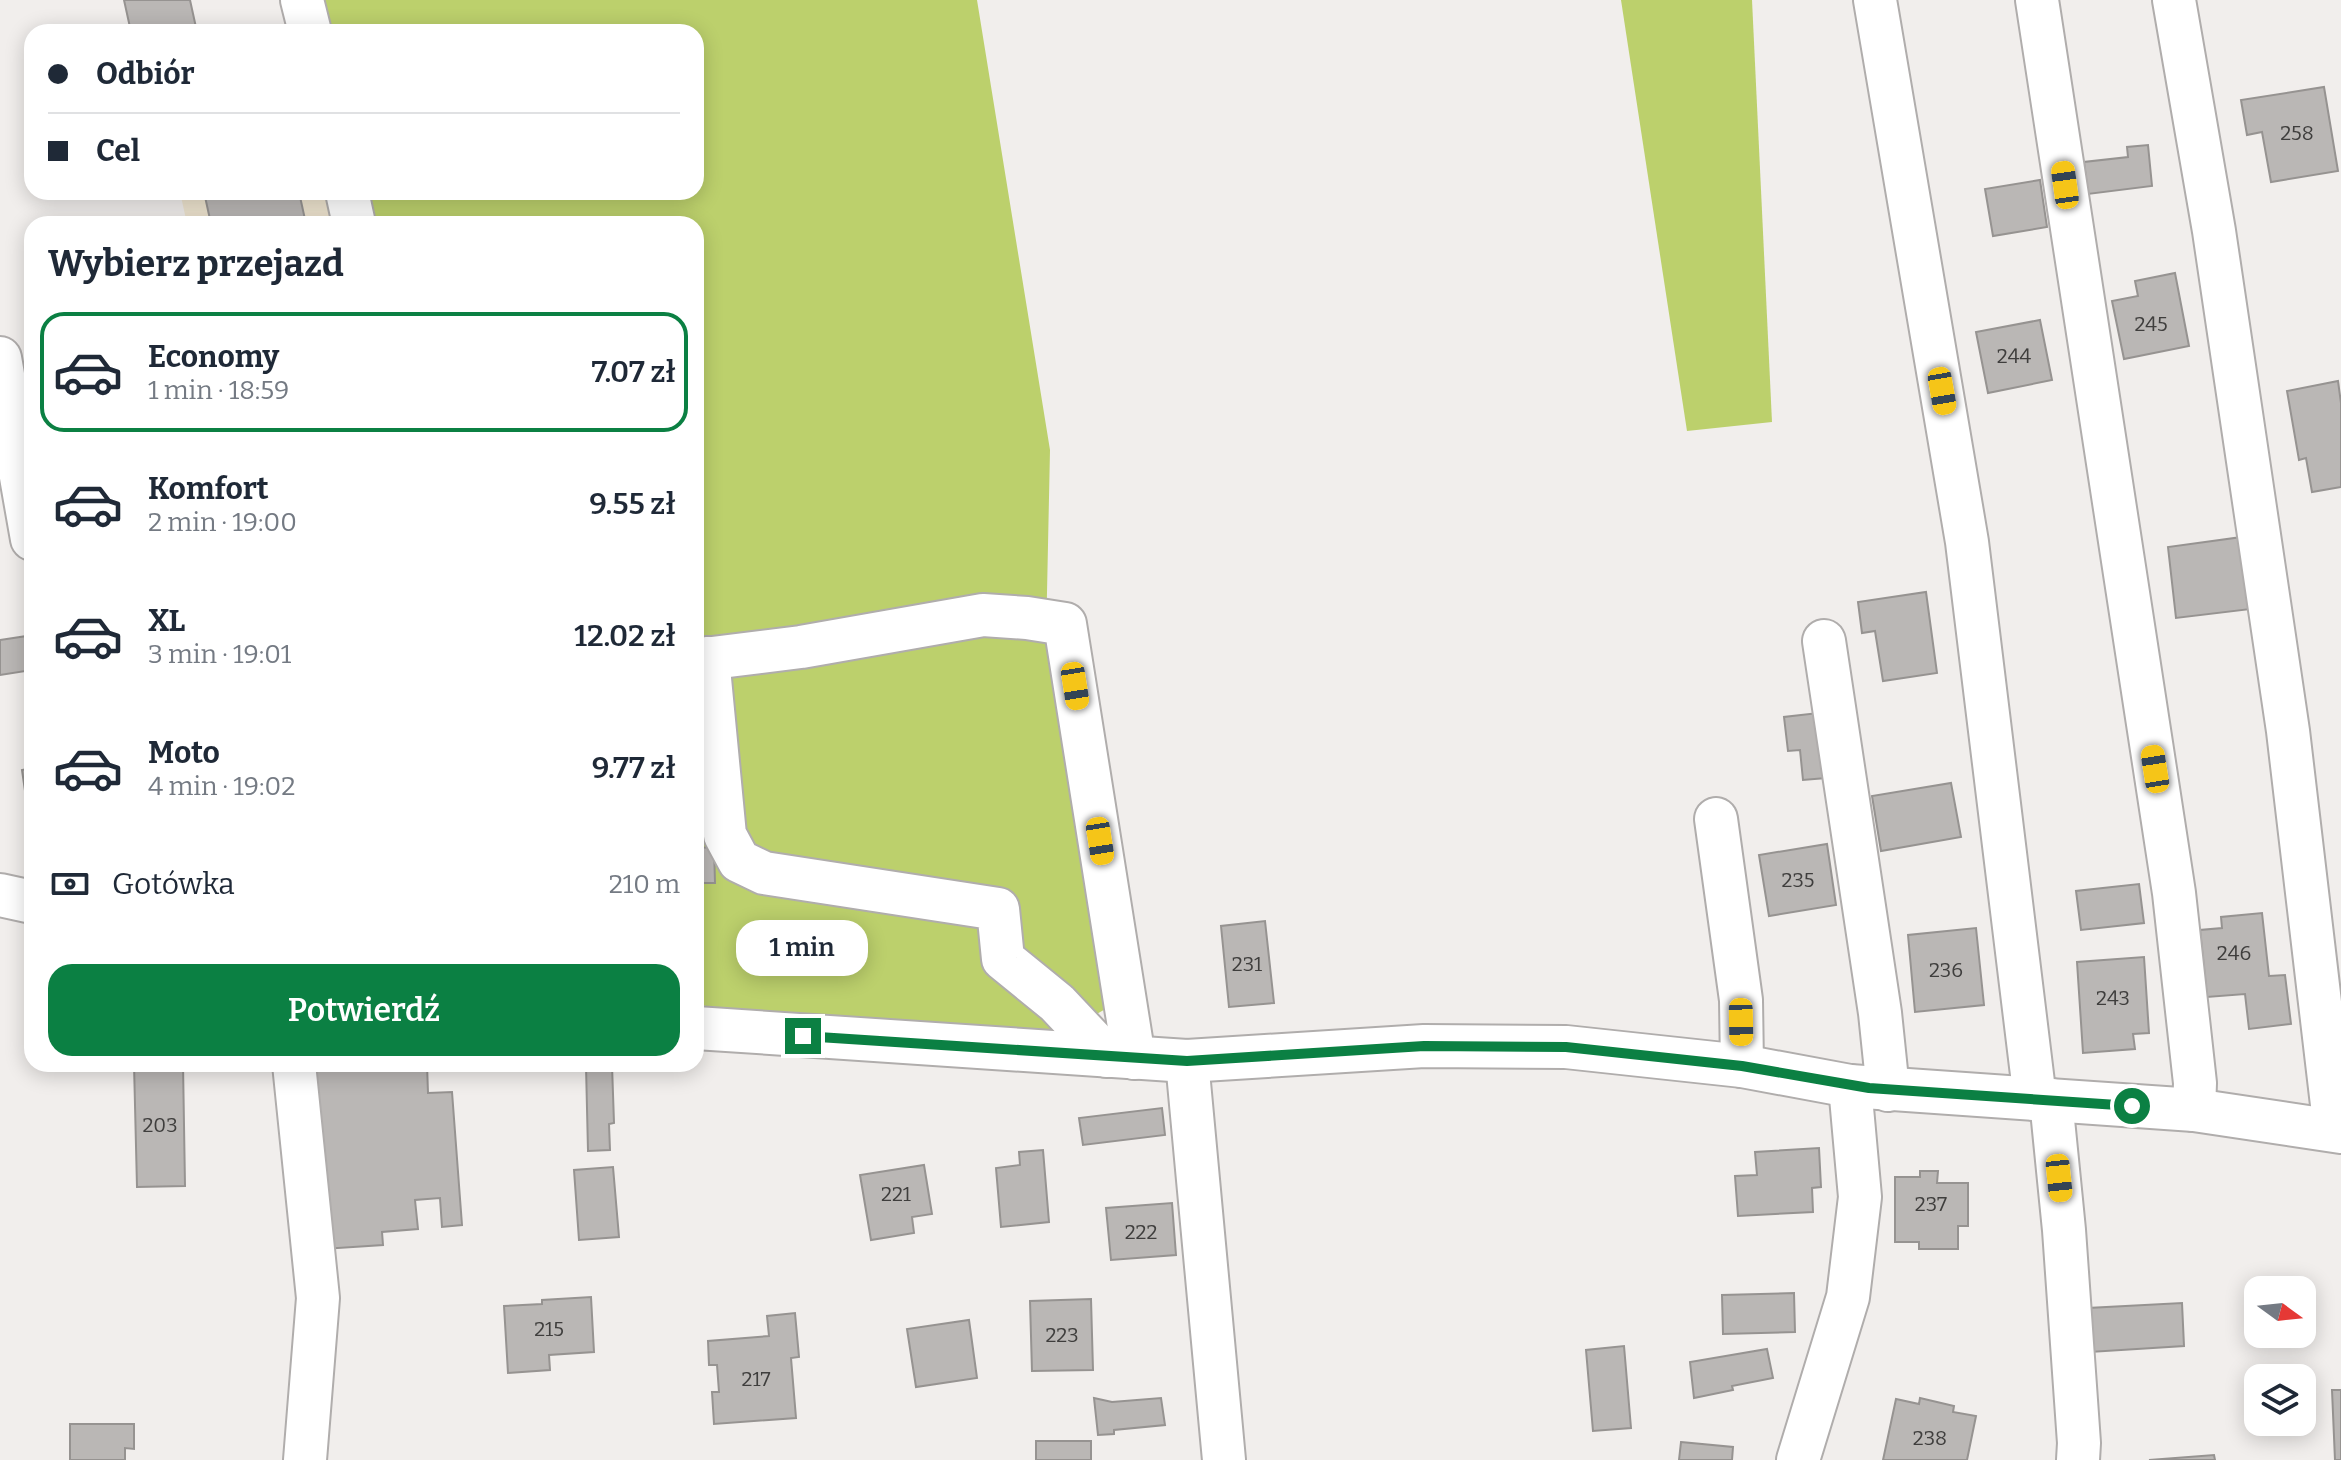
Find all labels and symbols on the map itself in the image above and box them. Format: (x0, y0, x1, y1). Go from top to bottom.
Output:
house number: 258 (2280, 121, 2314, 145)
car (2050, 160, 2080, 210)
house number: 245 (2134, 312, 2168, 336)
house number: 244 (1997, 344, 2031, 368)
car (1926, 365, 1958, 417)
car (1059, 660, 1091, 712)
car (2139, 743, 2171, 795)
car (1084, 815, 1116, 867)
house number: 235 (1782, 868, 1814, 892)
callout: 1 min (737, 920, 869, 976)
house number: 246 (2217, 941, 2251, 965)
house number: 231 (1232, 952, 1262, 976)
house number: 236 (1929, 958, 1963, 982)
house number: 243 (2096, 986, 2130, 1010)
car (1729, 998, 1753, 1046)
route end (785, 1018, 821, 1054)
route start (2114, 1088, 2150, 1124)
house number: 203 (142, 1113, 178, 1137)
car (2045, 1153, 2073, 1203)
house number: 221 (881, 1182, 911, 1206)
house number: 237 (1915, 1192, 1947, 1216)
house number: 222 (1125, 1220, 1157, 1244)
north arrow (2244, 1276, 2316, 1348)
house number: 215 (534, 1317, 564, 1341)
house number: 223 (1045, 1323, 1079, 1347)
house number: 217 (742, 1367, 770, 1391)
house number: 238 (1913, 1426, 1947, 1450)

